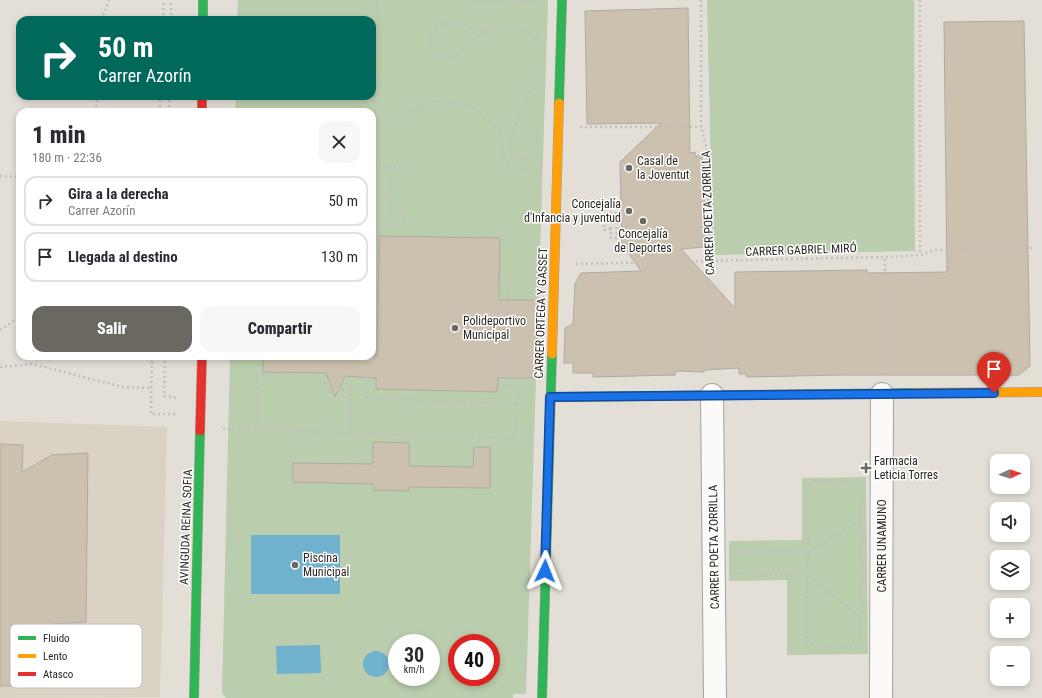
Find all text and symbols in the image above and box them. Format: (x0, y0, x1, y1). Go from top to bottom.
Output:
text: 50 m (98, 31, 154, 64)
icon: right (32, 32, 84, 84)
text: Carrer Azorín (98, 65, 191, 86)
text: 1 min (32, 121, 86, 149)
button: close (318, 121, 360, 163)
text: 180 m · 22:36 (32, 150, 102, 165)
street label: CARRER POETA ZORRILLA (699, 150, 717, 275)
place label: Casal de la Joventut (637, 154, 690, 182)
marker: Casal de la Joventut (624, 163, 634, 173)
text: Gira a la derecha (68, 185, 169, 203)
icon: right (34, 190, 56, 212)
text: 50 m (328, 192, 358, 210)
place label: Concejalía d'Infancia y juventud (524, 197, 621, 225)
text: Carrer Azorín (68, 203, 135, 218)
marker: Concejalía d'Infancia y juventud (624, 206, 634, 216)
marker: Concejalía de Deportes (638, 216, 648, 226)
place label: Concejalía de Deportes (614, 227, 672, 255)
street label: CARRER GABRIEL MIRÓ (745, 240, 857, 259)
icon: arrive (34, 246, 56, 268)
street label: CARRER ORTEGA Y GASSET (532, 247, 550, 379)
text: Llegada al destino (68, 248, 178, 266)
text: 130 m (321, 248, 358, 266)
button: Salir (32, 306, 192, 352)
button: Compartir (200, 306, 360, 352)
place label: Polideportivo Municipal (463, 314, 526, 342)
marker: Polideportivo Municipal (450, 323, 460, 333)
pin (977, 352, 1011, 393)
icon: arrive (983, 358, 1005, 380)
place label: Farmacia Leticia Torres (874, 454, 938, 482)
north arrow (990, 454, 1030, 494)
map controls (990, 454, 1030, 686)
marker: Farmacia Leticia Torres (861, 463, 871, 473)
street label: AVINGUDA REINA SOFIA (177, 469, 195, 585)
street label: CARRER POETA ZORRILLA (706, 485, 722, 609)
street label: CARRER UNAMUNO (875, 499, 889, 593)
button: sound (990, 502, 1030, 542)
position arrow (524, 550, 566, 592)
button: layers (990, 550, 1030, 590)
place label: Piscina Municipal (303, 551, 349, 579)
marker: Piscina Municipal (290, 560, 300, 570)
button: + (990, 598, 1030, 638)
legend (10, 624, 142, 688)
text: Fluido (43, 632, 70, 645)
speed limit sign: 40 (448, 634, 500, 686)
text: 30 (404, 643, 424, 667)
button: − (990, 646, 1030, 686)
text: Lento (43, 650, 68, 663)
text: km/h (404, 664, 424, 675)
text: Atasco (43, 668, 74, 681)

